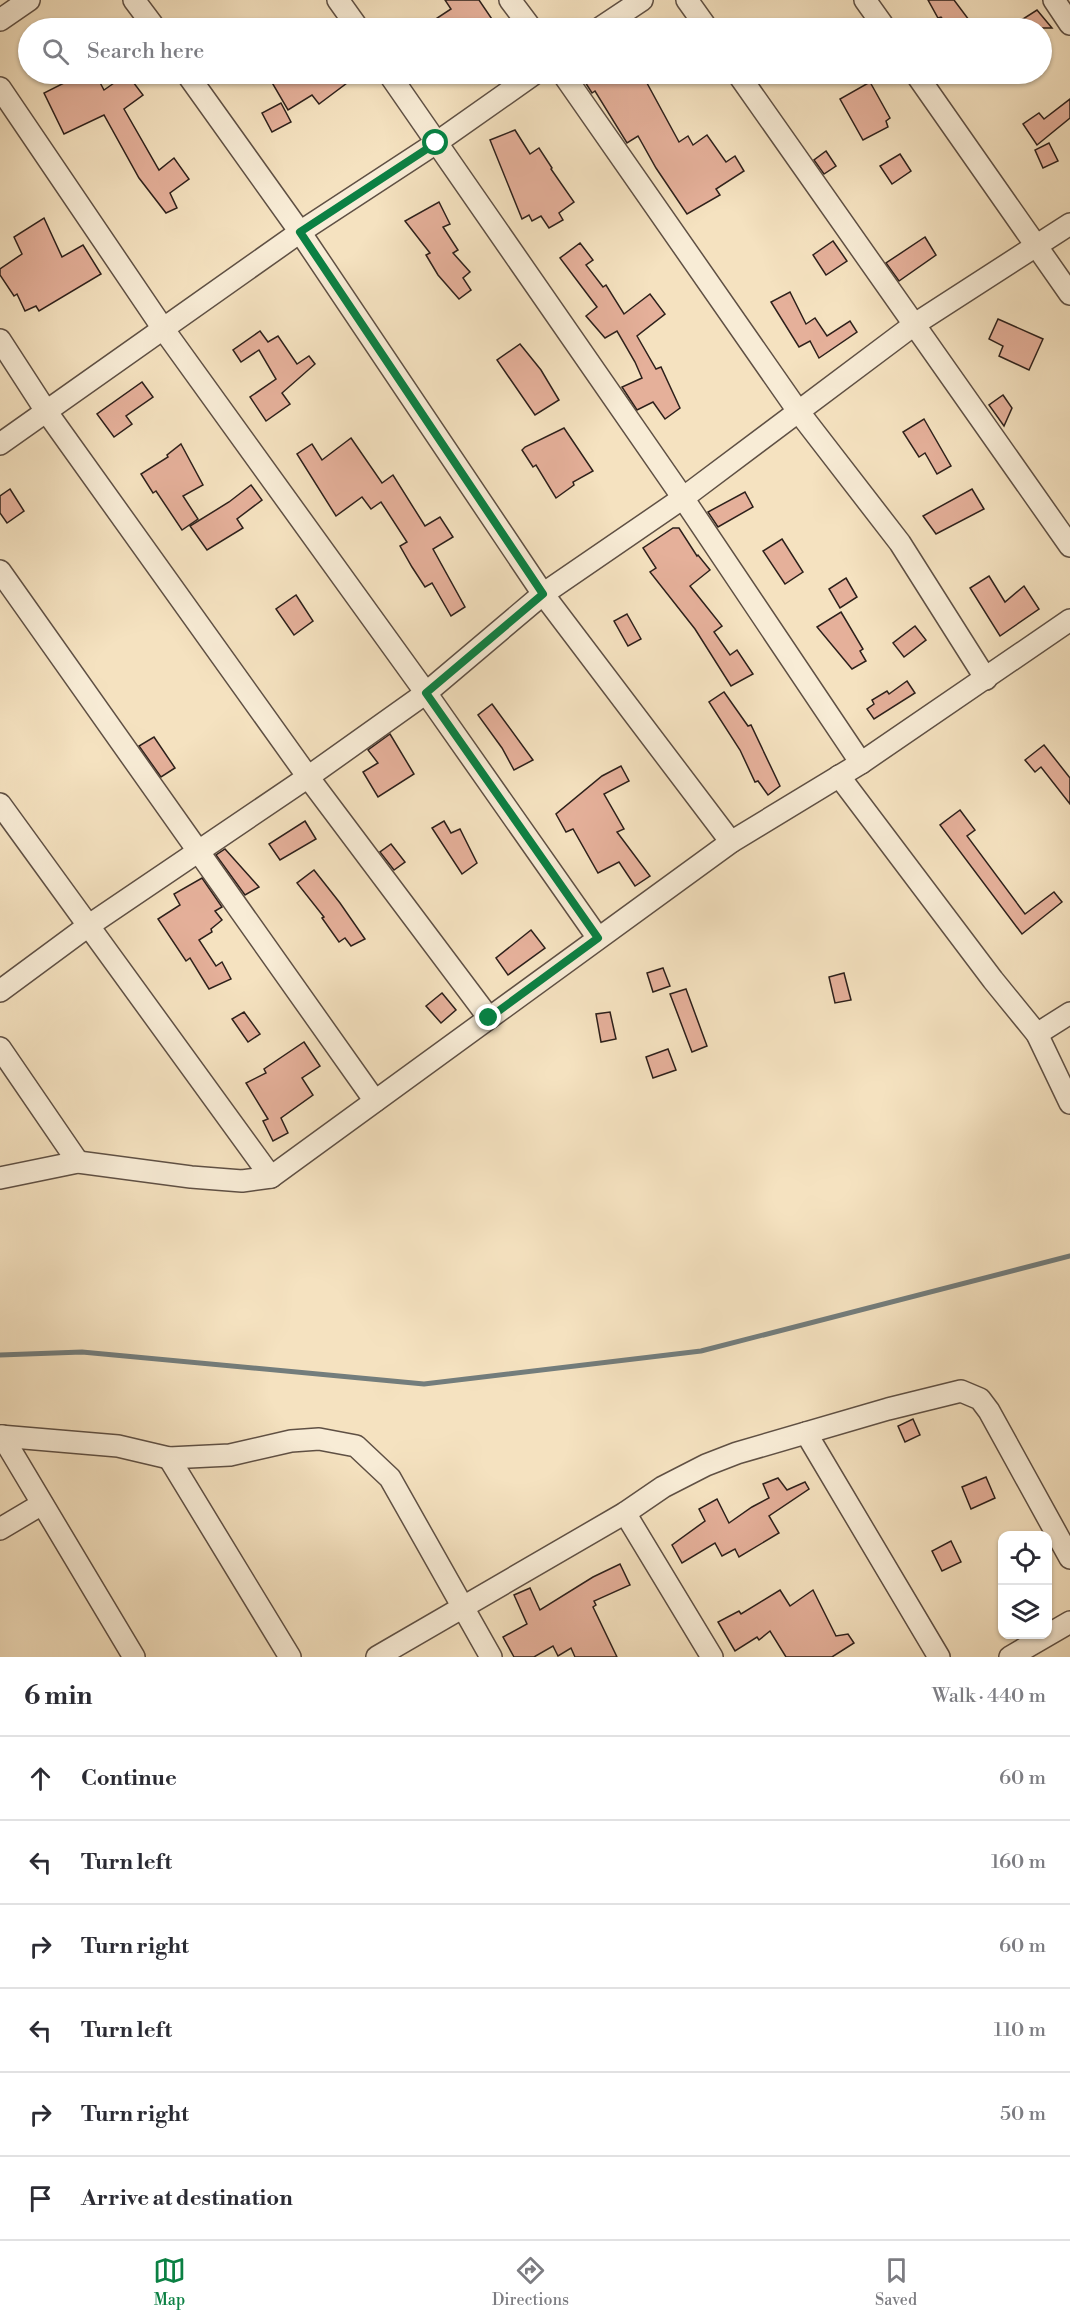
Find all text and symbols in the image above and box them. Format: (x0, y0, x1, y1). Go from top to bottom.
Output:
search box (18, 18, 1052, 84)
icon: search (39, 35, 72, 68)
text: Search here (87, 38, 204, 65)
route start (422, 129, 448, 155)
route end (475, 1004, 501, 1030)
map controls (998, 1531, 1052, 1639)
button: locate (998, 1531, 1052, 1585)
button: layers (998, 1585, 1052, 1639)
text: 6 min (24, 1680, 92, 1712)
text: Walk · 440 m (932, 1684, 1046, 1709)
icon: ahead (24, 1762, 57, 1795)
text: Continue (81, 1765, 177, 1792)
text: 60 m (999, 1766, 1046, 1791)
icon: left (24, 1846, 57, 1879)
text: Turn left (81, 1849, 172, 1876)
text: 160 m (991, 1850, 1046, 1875)
icon: right (24, 1930, 57, 1963)
text: Turn right (81, 1933, 189, 1960)
text: 60 m (999, 1934, 1046, 1959)
icon: left (24, 2014, 57, 2047)
text: Turn left (81, 2017, 172, 2044)
text: 110 m (994, 2018, 1046, 2043)
icon: right (24, 2098, 57, 2131)
text: Turn right (81, 2101, 189, 2128)
text: 50 m (1000, 2102, 1046, 2127)
icon: arrive (24, 2182, 57, 2215)
text: Arrive at destination (81, 2185, 293, 2212)
tab: Map (153, 2254, 186, 2310)
tab: Directions (492, 2254, 569, 2310)
tab: Saved (875, 2254, 917, 2310)

